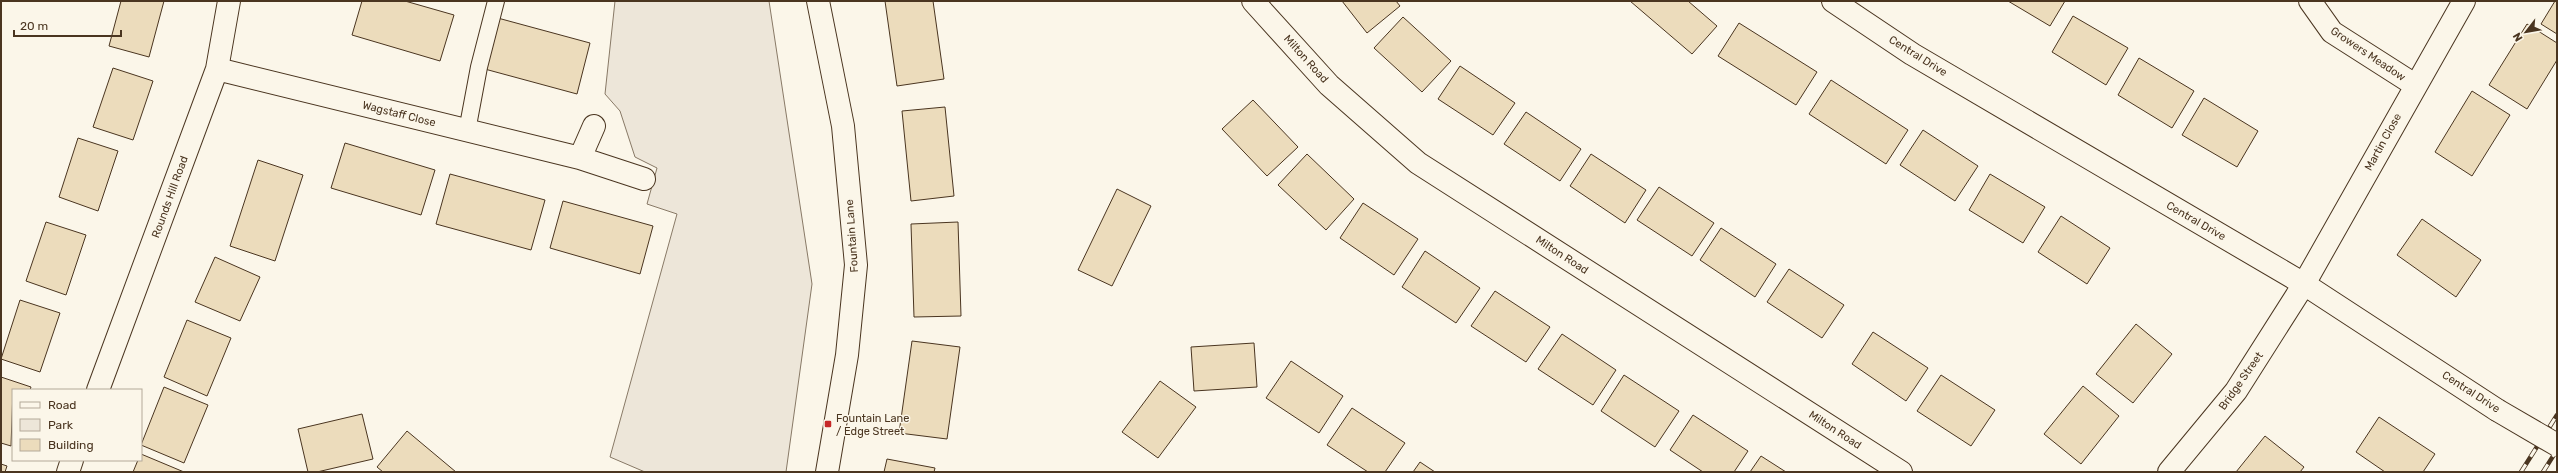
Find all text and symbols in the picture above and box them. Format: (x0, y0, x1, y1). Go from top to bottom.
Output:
scale bar (14, 12, 121, 38)
north arrow (2506, 12, 2546, 52)
text: 20 m (20, 19, 48, 33)
street label: Growers Meadow (2328, 24, 2408, 84)
text: N (2510, 30, 2525, 44)
street label: Milton Road (1281, 32, 1331, 86)
street label: Central Drive (1886, 33, 1950, 79)
street label: Wagstaff Close (361, 99, 437, 129)
street label: Martin Close (2362, 111, 2404, 173)
street label: Rounds Hill Road (149, 154, 191, 240)
street label: Fountain Lane (843, 199, 861, 273)
street label: Central Drive (2164, 199, 2228, 243)
street label: Milton Road (1533, 233, 1591, 277)
street label: Bridge Street (2216, 349, 2266, 413)
street label: Central Drive (2440, 368, 2502, 416)
legend (12, 389, 142, 461)
text: Road (48, 398, 76, 412)
street label: Milton Road (1806, 408, 1864, 452)
place label: Fountain Lane / Edge Street (836, 412, 909, 438)
text: Park (48, 418, 74, 432)
marker: Fountain Lane / Edge Street (823, 419, 833, 429)
text: Building (48, 438, 94, 452)

